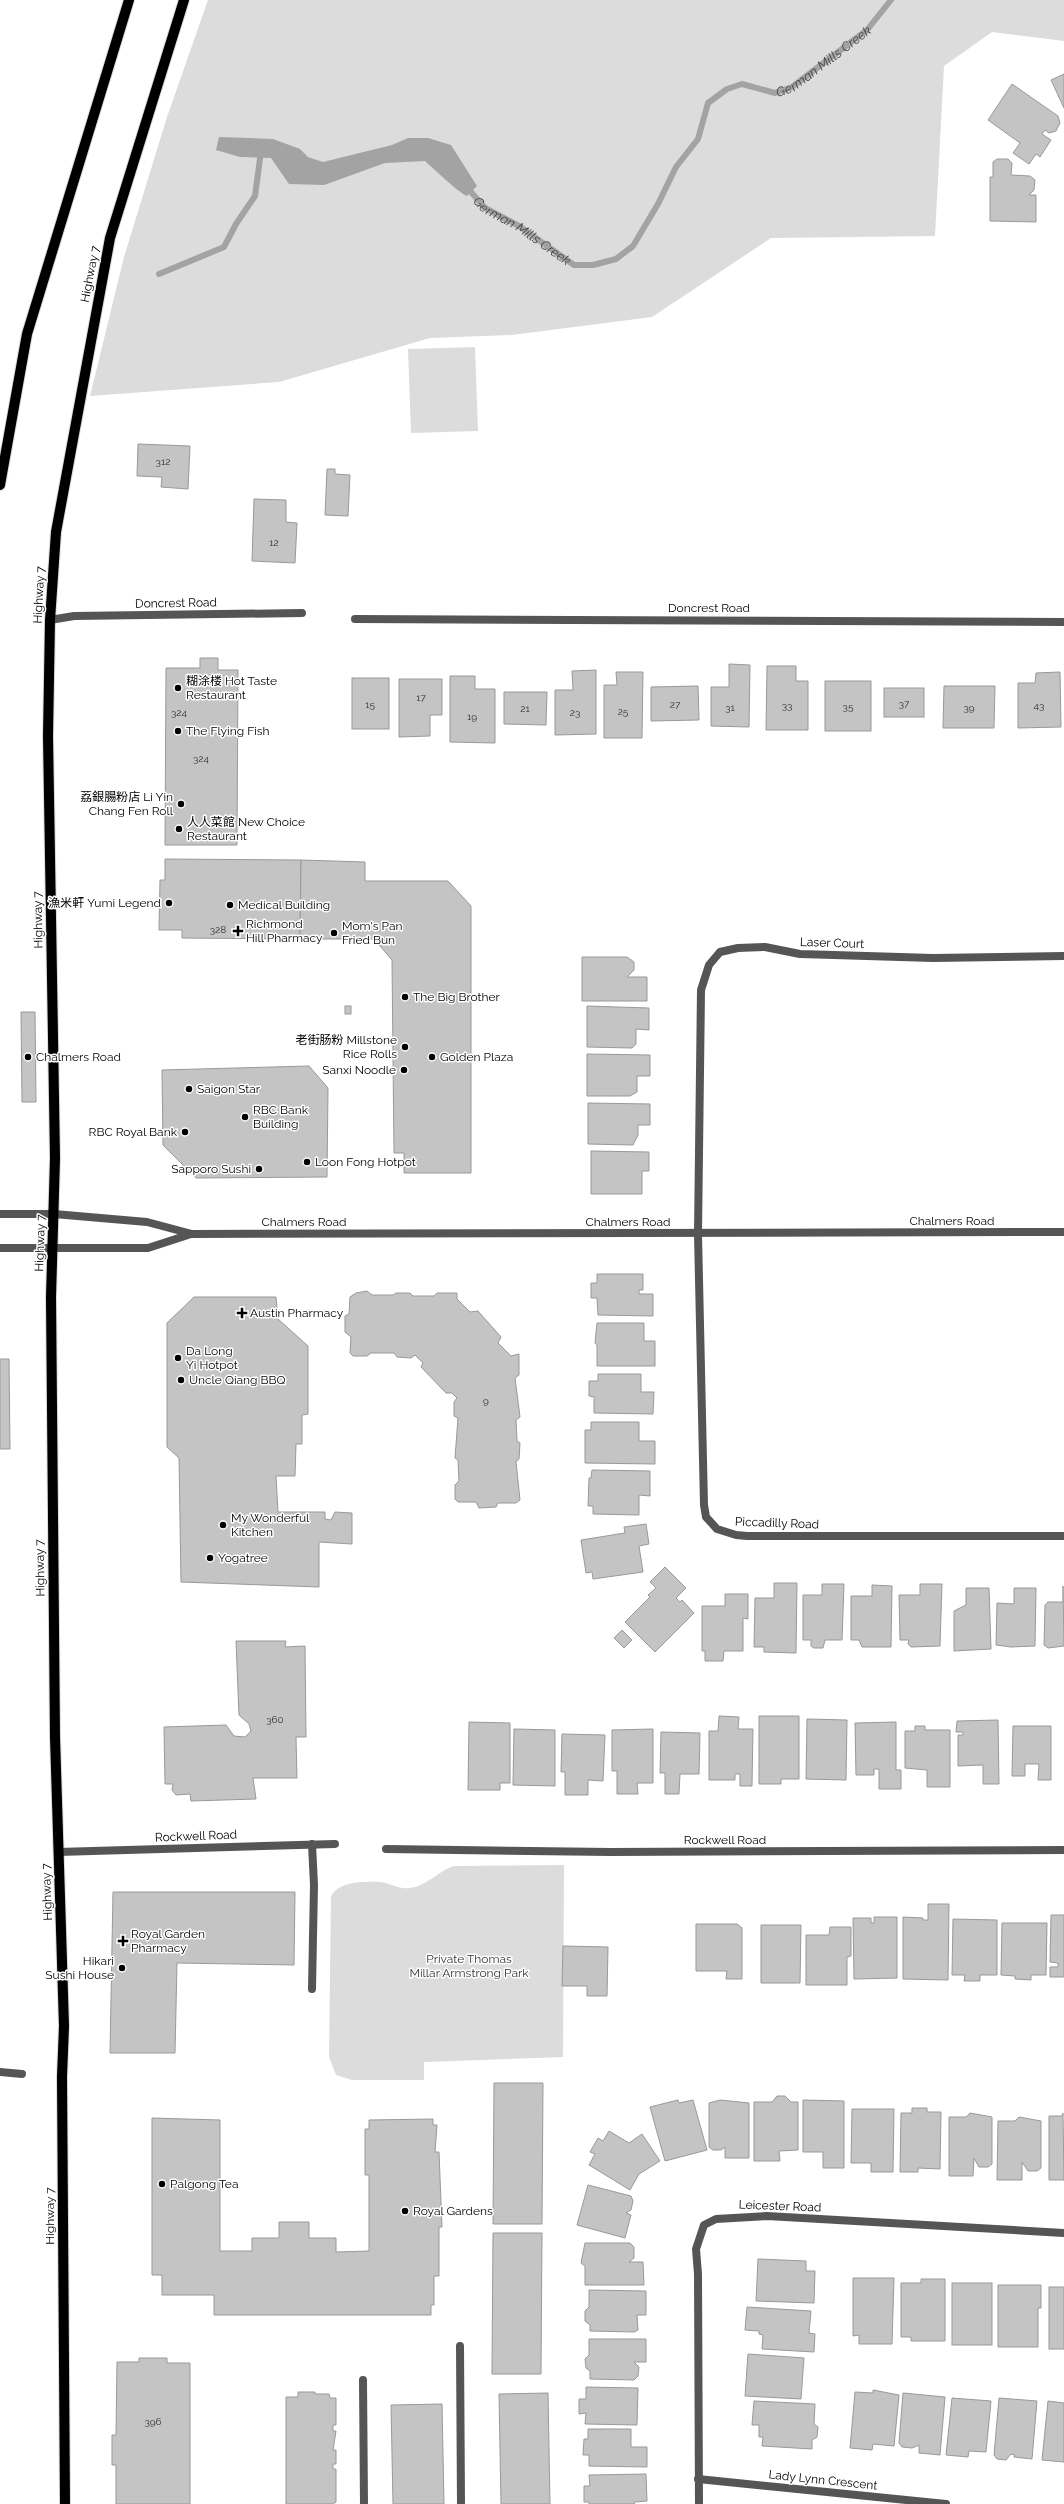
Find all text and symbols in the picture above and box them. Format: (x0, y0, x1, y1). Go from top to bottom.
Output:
water label: German Mills Creek (774, 23, 874, 100)
water label: German Mills Creek (470, 194, 574, 268)
street label: Highway 7 (78, 244, 102, 303)
house number: 312 (156, 456, 170, 467)
house number: 12 (269, 537, 279, 548)
street label: Highway 7 (31, 565, 48, 624)
street label: Doncrest Road (135, 595, 217, 611)
street label: Doncrest Road (668, 601, 750, 615)
place label: 糊涂楼 Hot Taste Restaurant (186, 674, 277, 702)
marker: 糊涂楼 Hot Taste Restaurant (173, 683, 183, 693)
house number: 17 (416, 692, 426, 703)
house number: 37 (899, 698, 910, 709)
house number: 15 (365, 699, 375, 710)
house number: 27 (670, 699, 681, 710)
house number: 33 (782, 700, 792, 711)
house number: 43 (1034, 700, 1044, 711)
house number: 35 (843, 701, 854, 712)
house number: 31 (725, 702, 736, 713)
house number: 39 (963, 702, 975, 713)
house number: 21 (520, 703, 530, 714)
house number: 25 (618, 706, 629, 717)
house number: 324 (171, 707, 188, 718)
house number: 23 (570, 707, 580, 718)
house number: 19 (467, 711, 477, 722)
place label: The Flying Fish (186, 724, 270, 738)
marker: The Flying Fish (173, 726, 183, 736)
house number: 324 (193, 753, 210, 764)
place label: 荔銀腸粉店 Li Yin Chang Fen Roll (80, 790, 174, 818)
marker: 荔銀腸粉店 Li Yin Chang Fen Roll (176, 799, 186, 809)
place label: 人人菜館 New Choice Restaurant (187, 815, 305, 843)
marker: 人人菜館 New Choice Restaurant (174, 824, 184, 834)
street label: Highway 7 (30, 891, 45, 949)
place label: 漁米軒 Yumi Legend (48, 896, 161, 910)
marker: 漁米軒 Yumi Legend (164, 898, 174, 908)
place label: Medical Building (238, 898, 330, 912)
marker: Medical Building (225, 900, 235, 910)
place label: Richmond Hill Pharmacy (246, 917, 323, 945)
place label: Mom's Pan Fried Bun (342, 919, 403, 947)
house number: 328 (210, 924, 226, 935)
marker: Richmond Hill Pharmacy (233, 926, 243, 936)
marker: Mom's Pan Fried Bun (329, 928, 339, 938)
street label: Laser Court (800, 935, 864, 951)
place label: The Big Brother (413, 990, 501, 1004)
marker: The Big Brother (400, 992, 410, 1002)
place label: 老街肠粉 Millstone Rice Rolls (295, 1033, 397, 1061)
marker: 老街肠粉 Millstone Rice Rolls (400, 1042, 410, 1052)
place label: Chalmers Road (36, 1050, 121, 1064)
place label: Golden Plaza (440, 1050, 513, 1064)
marker: Chalmers Road (23, 1052, 33, 1062)
marker: Golden Plaza (427, 1052, 437, 1062)
place label: Sanxi Noodle (322, 1063, 396, 1077)
marker: Sanxi Noodle (399, 1065, 409, 1075)
place label: Saigon Star (197, 1082, 261, 1096)
marker: Saigon Star (184, 1084, 194, 1094)
place label: RBC Bank Building (253, 1103, 309, 1131)
marker: RBC Bank Building (240, 1112, 250, 1122)
place label: RBC Royal Bank (89, 1125, 178, 1139)
marker: RBC Royal Bank (180, 1127, 190, 1137)
place label: Loon Fong Hotpot (315, 1155, 416, 1169)
marker: Loon Fong Hotpot (302, 1157, 312, 1167)
place label: Sapporo Sushi (171, 1162, 251, 1176)
marker: Sapporo Sushi (254, 1164, 264, 1174)
street label: Highway 7 (32, 1214, 48, 1272)
street label: Chalmers Road (910, 1214, 994, 1228)
street label: Chalmers Road (262, 1215, 346, 1229)
street label: Chalmers Road (586, 1215, 670, 1229)
place label: Austin Pharmacy (250, 1306, 344, 1320)
marker: Austin Pharmacy (237, 1308, 247, 1318)
place label: Da Long Yi Hotpot (186, 1344, 238, 1372)
marker: Da Long Yi Hotpot (173, 1353, 183, 1363)
place label: Uncle Qiang BBQ (189, 1373, 286, 1387)
marker: Uncle Qiang BBQ (176, 1375, 186, 1385)
house number: 9 (483, 1395, 489, 1406)
place label: My Wonderful Kitchen (231, 1511, 310, 1539)
street label: Piccadilly Road (735, 1515, 819, 1531)
marker: My Wonderful Kitchen (218, 1520, 228, 1530)
street label: Highway 7 (32, 1539, 47, 1597)
place label: Yogatree (218, 1551, 268, 1565)
marker: Yogatree (205, 1553, 215, 1563)
house number: 360 (266, 1714, 284, 1725)
street label: Rockwell Road (155, 1828, 237, 1844)
street label: Rockwell Road (684, 1833, 766, 1847)
street label: Highway 7 (39, 1863, 55, 1921)
place label: Royal Garden Pharmacy (131, 1927, 205, 1955)
marker: Royal Garden Pharmacy (118, 1936, 128, 1946)
park label: Private Thomas Millar Armstrong Park (409, 1952, 529, 1980)
place label: Hikari Sushi House (45, 1954, 114, 1982)
marker: Hikari Sushi House (117, 1963, 127, 1973)
place label: Palgong Tea (170, 2177, 238, 2191)
marker: Palgong Tea (157, 2179, 167, 2189)
street label: Highway 7 (43, 2187, 57, 2245)
street label: Leicester Road (738, 2198, 822, 2214)
place label: Royal Gardens (413, 2204, 493, 2218)
marker: Royal Gardens (400, 2206, 410, 2216)
house number: 396 (144, 2416, 162, 2427)
street label: Lady Lynn Crescent (768, 2467, 878, 2493)

